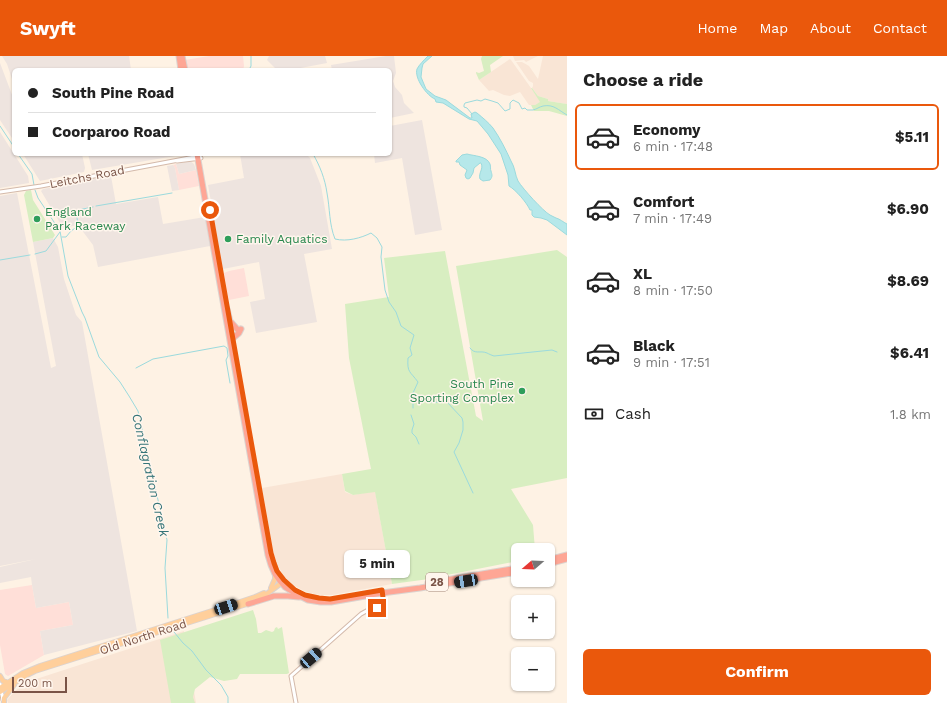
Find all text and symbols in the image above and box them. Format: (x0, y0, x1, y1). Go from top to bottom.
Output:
text: Swyft (20, 17, 76, 40)
text: Home (697, 20, 737, 36)
text: Map (759, 20, 788, 36)
text: About (810, 20, 851, 36)
text: Contact (873, 20, 927, 36)
text: Choose a ride (583, 69, 703, 90)
text: South Pine Road (52, 84, 174, 102)
icon: car (585, 119, 621, 155)
text: Economy (633, 121, 700, 139)
text: Coorparoo Road (52, 123, 170, 141)
text: $5.11 (895, 128, 929, 146)
text: 6 min · 17:48 (633, 139, 713, 154)
street label: Leitchs Road (48, 163, 126, 191)
icon: car (585, 191, 621, 227)
text: Comfort (633, 193, 694, 211)
text: $6.90 (887, 200, 929, 218)
route start (201, 201, 219, 219)
place label: England Park Raceway (45, 205, 126, 233)
text: 7 min · 17:49 (633, 211, 712, 226)
marker: England Park Raceway (32, 214, 42, 224)
place label: Family Aquatics (236, 232, 328, 246)
marker: Family Aquatics (223, 234, 233, 244)
icon: car (585, 263, 621, 299)
text: XL (633, 265, 652, 283)
text: $8.69 (887, 272, 929, 290)
text: 8 min · 17:50 (633, 283, 713, 298)
icon: car (585, 335, 621, 371)
text: Black (633, 337, 675, 355)
text: $6.41 (890, 344, 929, 362)
text: 9 min · 17:51 (633, 355, 710, 370)
place label: South Pine Sporting Complex (410, 377, 514, 405)
marker: South Pine Sporting Complex (517, 386, 527, 396)
icon: cash (583, 403, 605, 425)
text: Cash (615, 405, 651, 423)
text: 1.8 km (890, 407, 931, 422)
water label: Conflagration Creek (129, 412, 172, 539)
north arrow (511, 543, 555, 587)
map controls (511, 543, 555, 691)
callout: 5 min (344, 550, 410, 578)
text: 5 min (359, 556, 395, 571)
road number: 28 (426, 573, 448, 591)
car (453, 573, 479, 589)
button: + (511, 595, 555, 639)
car (213, 598, 239, 616)
route end (368, 599, 386, 617)
street label: Old North Road (98, 616, 188, 658)
car (298, 646, 324, 670)
button: − (511, 647, 555, 691)
button: Confirm (583, 649, 931, 695)
scale bar (12, 675, 67, 694)
text: 200 m (18, 677, 52, 690)

